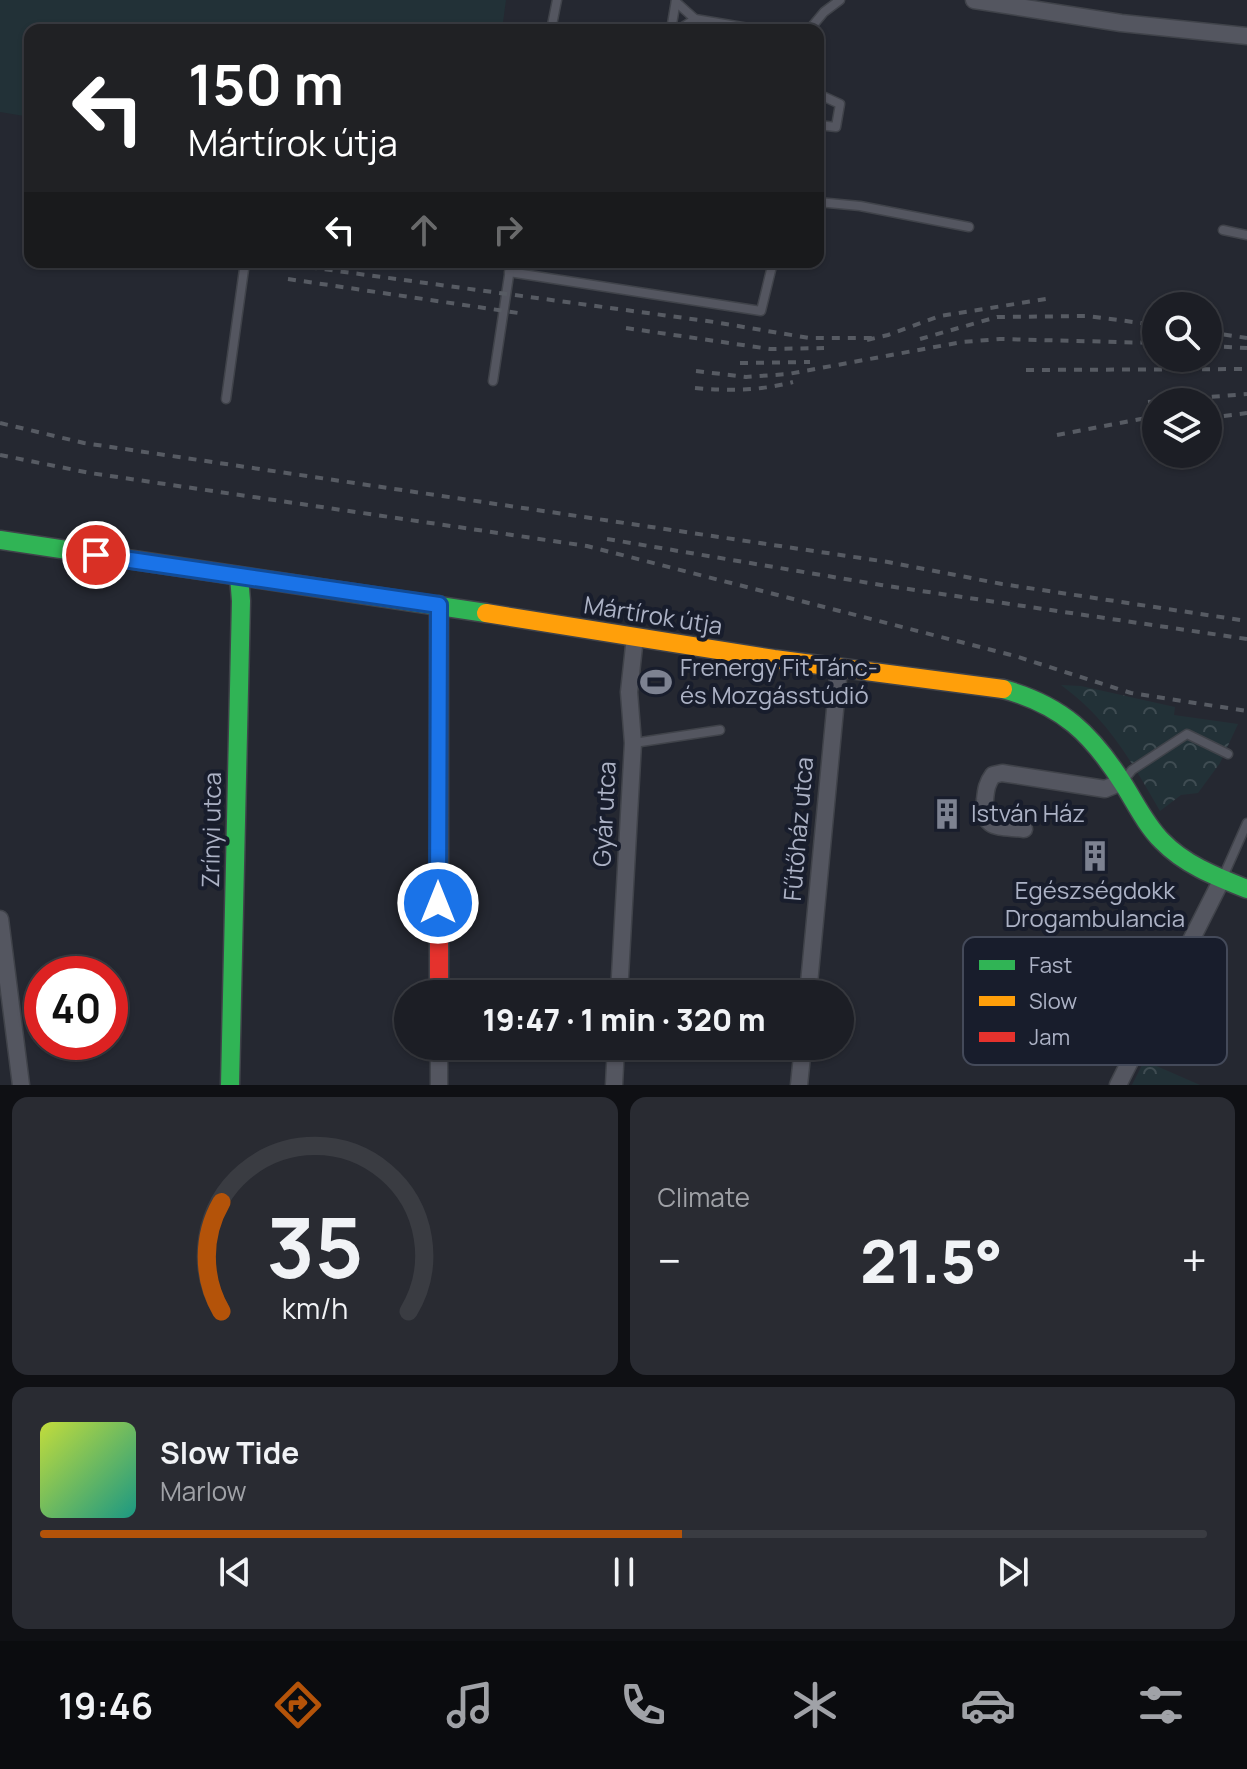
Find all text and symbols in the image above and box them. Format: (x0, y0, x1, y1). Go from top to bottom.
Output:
text: 150 m (188, 45, 344, 122)
icon: left (56, 56, 160, 160)
text: Mártírok útja (188, 118, 398, 167)
icon: left (318, 208, 362, 252)
icon: ahead (402, 208, 446, 252)
icon: right (486, 208, 530, 252)
map controls (1142, 292, 1222, 468)
button: search (1142, 292, 1222, 372)
button: layers (1142, 388, 1222, 468)
pin (62, 521, 130, 589)
icon: arrive (74, 533, 118, 577)
street label: Mártírok útja (582, 587, 725, 642)
place label: Frenergy Fit Tánc- és Mozgásstúdió (680, 650, 878, 711)
sports icon: Frenergy Fit Tánc- és Mozgásstúdió (639, 665, 673, 699)
street label: Fűtőház utca (775, 755, 820, 902)
street label: Gyár utca (584, 760, 623, 868)
street label: Zrínyi utca (193, 772, 228, 888)
place label: István Ház (971, 796, 1085, 829)
building icon: István Ház (930, 797, 964, 831)
building icon: Egészségdokk Drogambulancia (1078, 839, 1112, 873)
position arrow (396, 861, 480, 945)
place label: Egészségdokk Drogambulancia (1005, 873, 1185, 934)
legend (963, 937, 1227, 1065)
text: Fast (1029, 950, 1072, 980)
speed limit sign: 40 (24, 956, 128, 1060)
text: Slow (1029, 986, 1077, 1016)
text: 19:47 · 1 min · 320 m (482, 999, 766, 1040)
text: Jam (1029, 1022, 1070, 1052)
text: Climate (658, 1179, 750, 1215)
text: 35 (266, 1189, 363, 1303)
text: 21.5° (860, 1219, 1003, 1301)
text: − (658, 1230, 681, 1290)
text: + (1182, 1230, 1207, 1290)
text: km/h (282, 1289, 348, 1328)
text: Slow Tide (160, 1432, 299, 1473)
text: Marlow (160, 1473, 247, 1509)
icon: previous (213, 1550, 257, 1594)
icon: pause (602, 1550, 646, 1594)
icon: next (991, 1550, 1035, 1594)
icon: directions (270, 1677, 326, 1733)
icon: music (442, 1677, 498, 1733)
icon: phone (615, 1677, 671, 1733)
icon: climate (787, 1677, 843, 1733)
icon: car (960, 1677, 1016, 1733)
icon: filters (1133, 1677, 1189, 1733)
text: 19:46 (58, 1681, 153, 1730)

